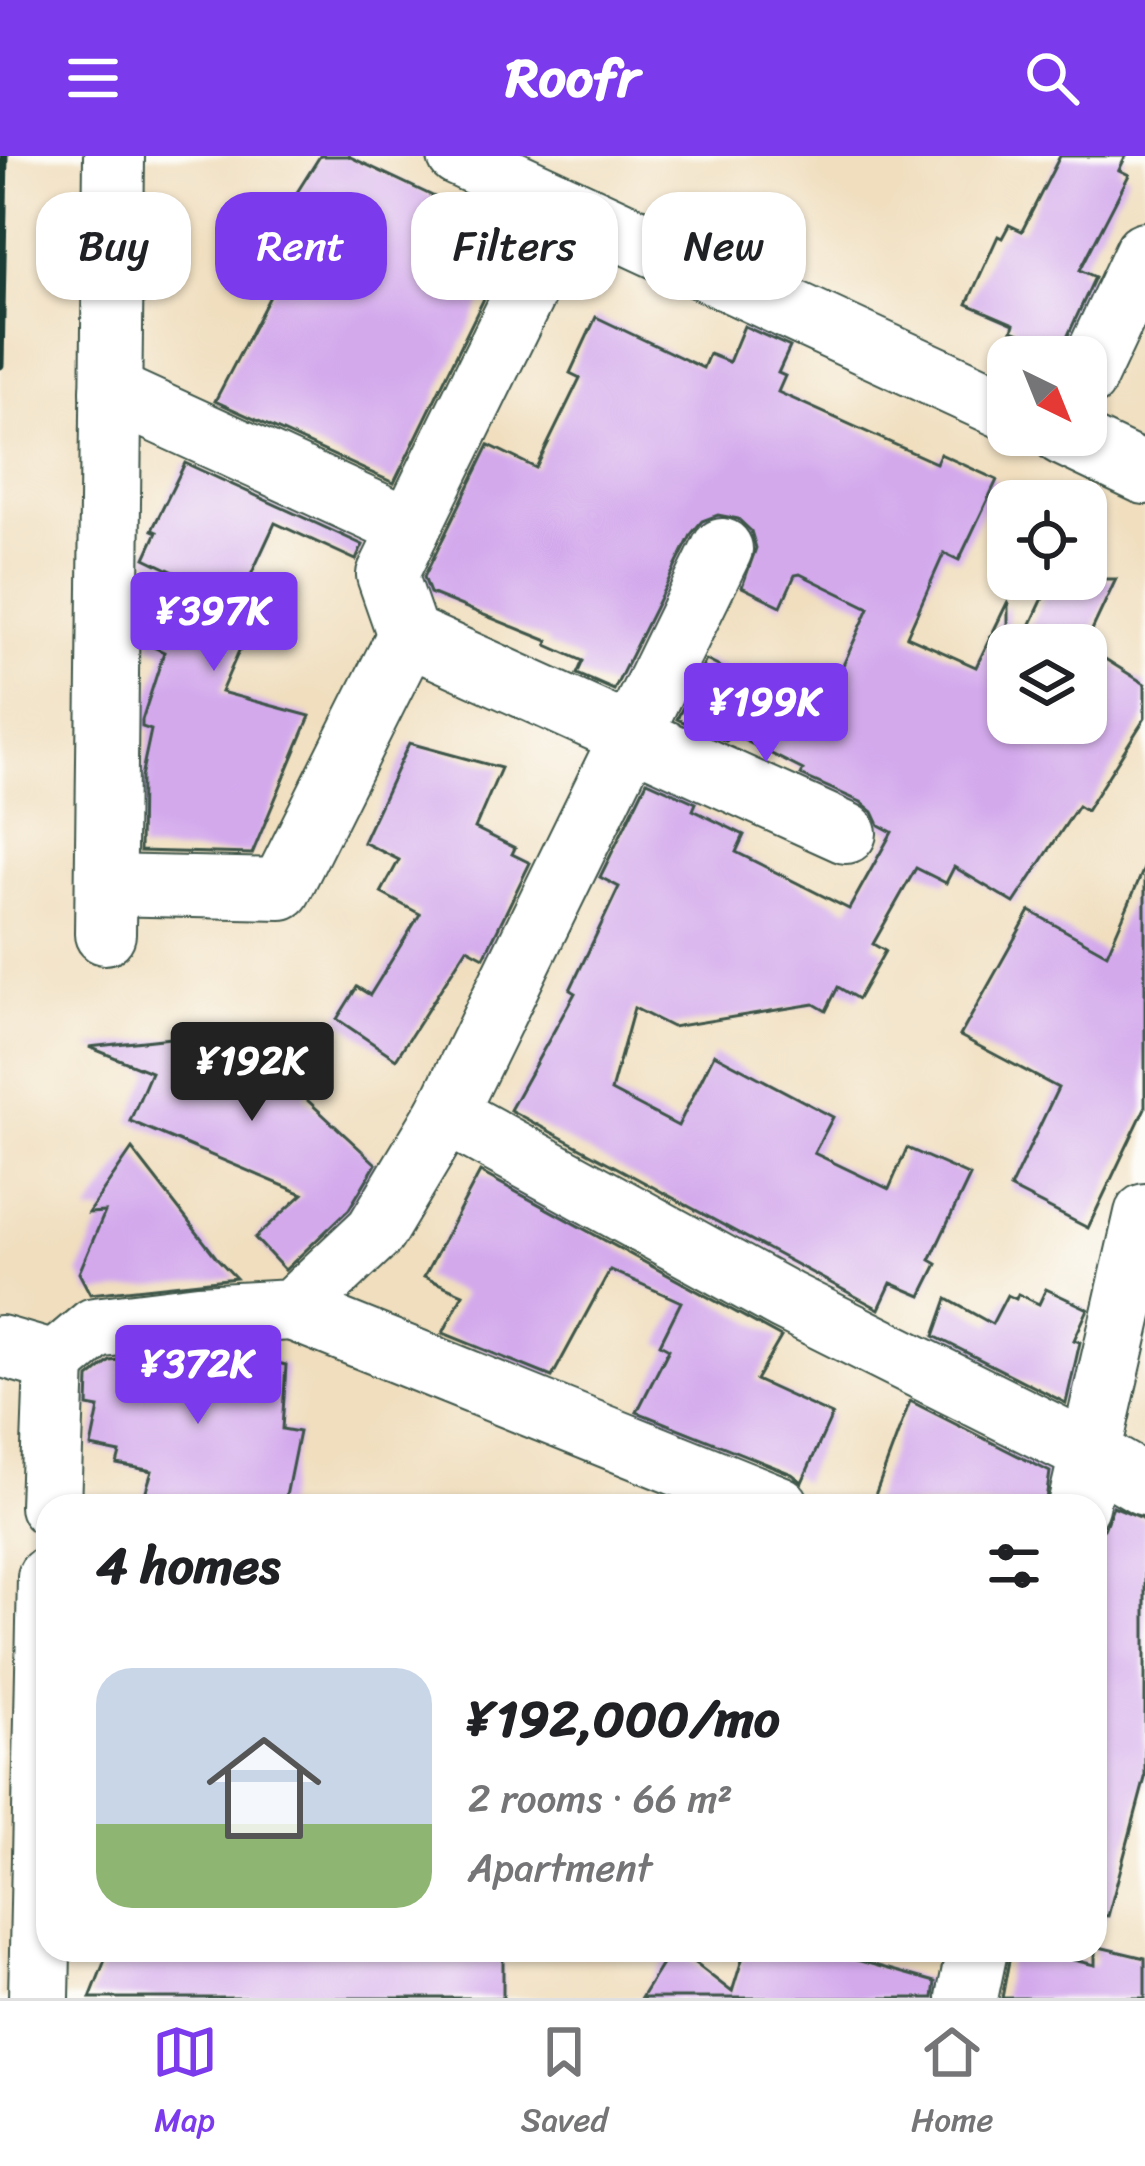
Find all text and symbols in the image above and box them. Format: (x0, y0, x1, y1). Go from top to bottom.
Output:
text: Roofr (506, 30, 639, 126)
icon: menu (60, 45, 126, 111)
icon: search (1019, 45, 1085, 111)
chip: Buy (36, 192, 191, 300)
chip: Rent (215, 192, 387, 300)
chip: Filters (411, 192, 618, 300)
chip: New (642, 192, 806, 300)
north arrow (987, 336, 1107, 456)
map controls (987, 336, 1107, 744)
button: locate (987, 480, 1107, 600)
pin: ¥397K (130, 572, 298, 674)
text: ¥397K (158, 576, 270, 645)
button: layers (987, 624, 1107, 744)
pin: ¥199K (682, 663, 850, 765)
text: ¥199K (711, 667, 821, 736)
pin: ¥192K (168, 1022, 336, 1124)
text: ¥192K (198, 1026, 306, 1095)
pin: ¥372K (114, 1325, 282, 1427)
text: ¥372K (142, 1329, 254, 1398)
text: 4 homes (96, 1521, 280, 1611)
icon: filters (981, 1533, 1047, 1599)
text: ¥192,000/mo (468, 1674, 780, 1764)
icon: home (192, 1716, 336, 1860)
text: 2 rooms · 66 m² (468, 1764, 733, 1833)
text: Apartment (468, 1833, 652, 1902)
tab: Map (152, 2019, 218, 2149)
tab: Saved (521, 2019, 608, 2149)
tab: Home (911, 2019, 993, 2149)

